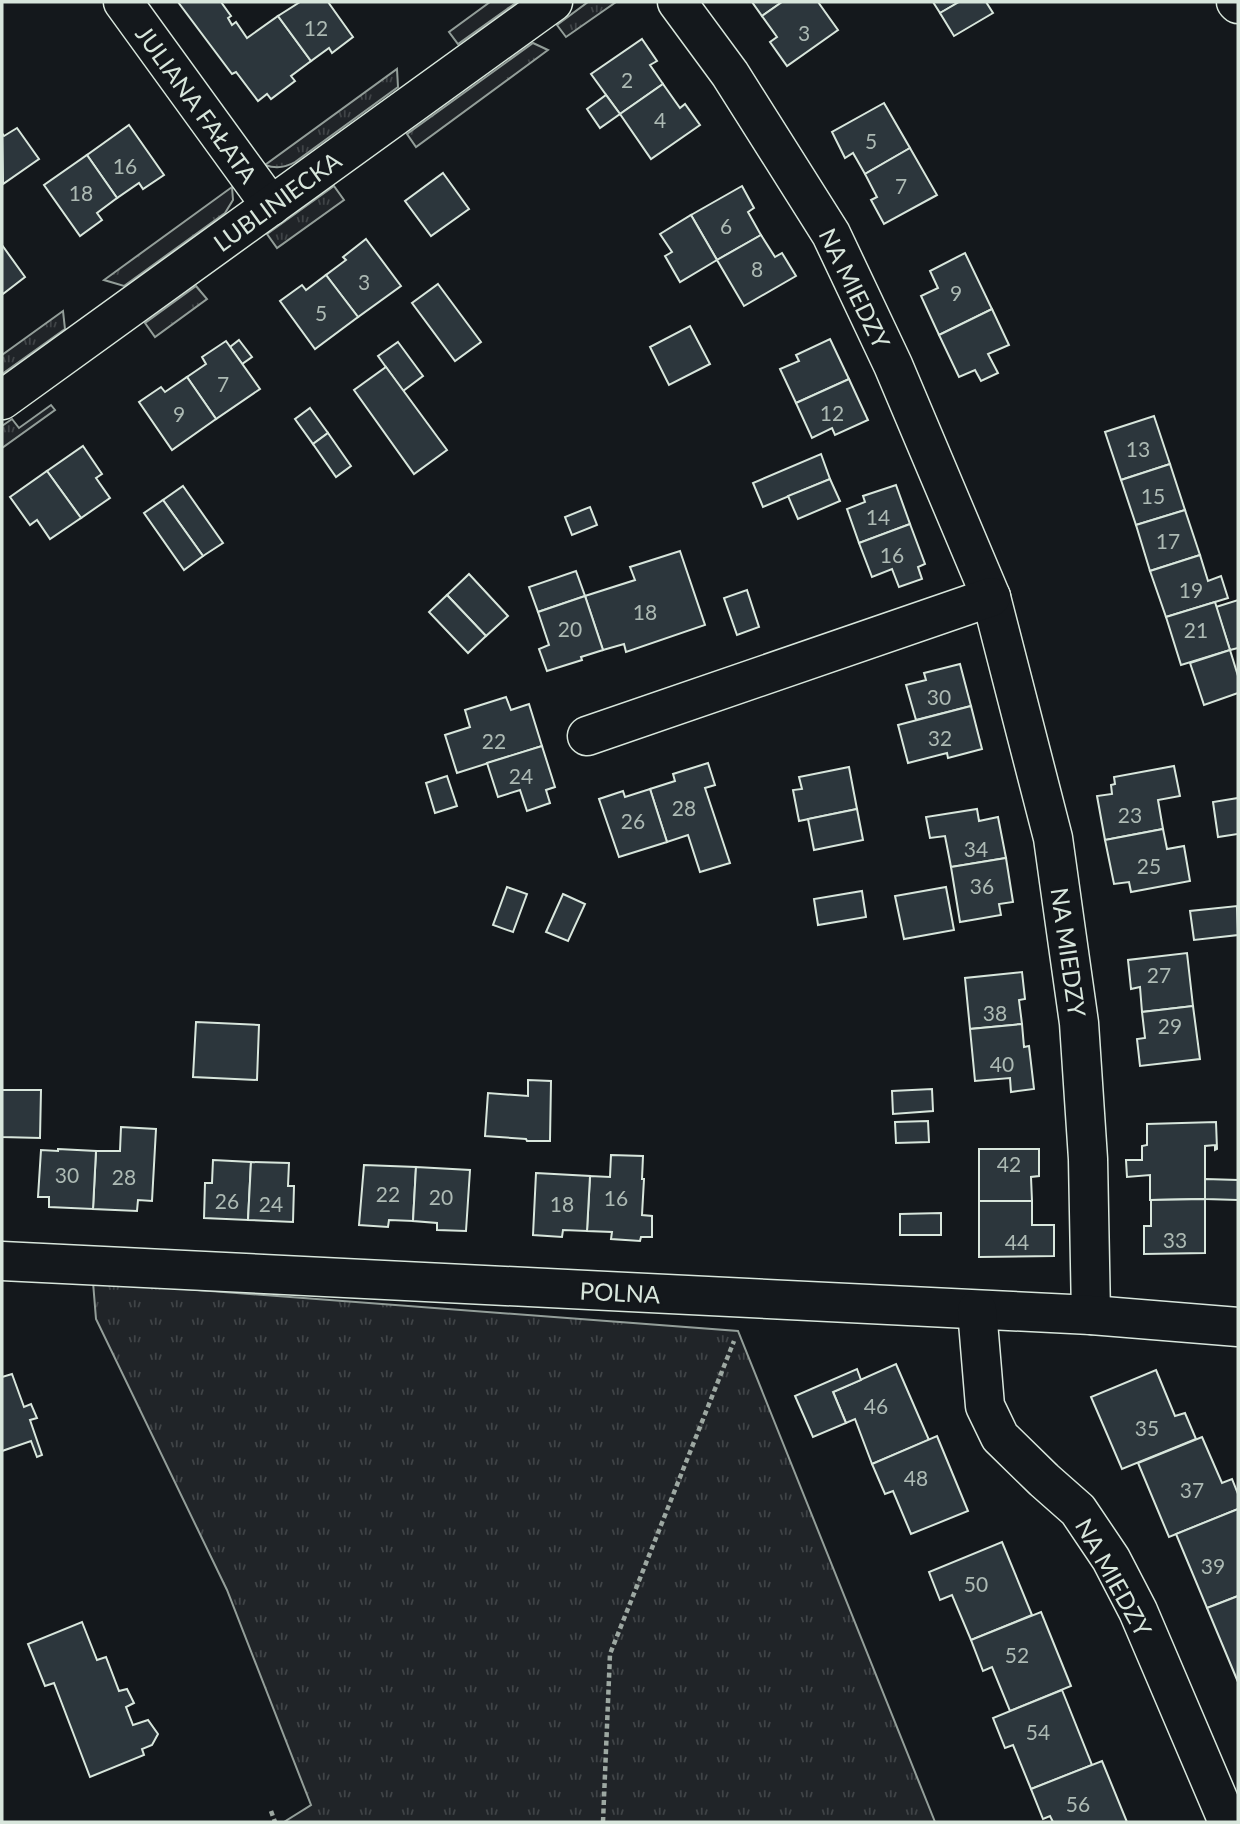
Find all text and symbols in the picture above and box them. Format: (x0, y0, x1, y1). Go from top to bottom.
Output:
house number: 12 (304, 15, 328, 40)
street label: JULIANA FAŁATA (130, 20, 264, 189)
house number: 3 (798, 20, 810, 45)
house number: 2 (621, 67, 633, 92)
house number: 4 (654, 107, 666, 132)
house number: 5 (865, 128, 877, 153)
street label: LUBLINIECKA (208, 145, 347, 257)
house number: 16 (113, 153, 137, 178)
house number: 7 (895, 173, 907, 198)
house number: 18 (69, 180, 93, 205)
house number: 6 (720, 213, 732, 238)
street label: NA MIEDZY (813, 223, 897, 353)
house number: 8 (751, 256, 763, 281)
house number: 3 (358, 269, 370, 294)
house number: 9 (950, 280, 962, 305)
house number: 5 (315, 300, 327, 325)
house number: 7 (217, 371, 229, 396)
house number: 12 (820, 400, 844, 425)
house number: 9 (173, 401, 185, 426)
house number: 13 (1126, 436, 1150, 461)
house number: 15 (1141, 483, 1165, 508)
house number: 14 (866, 504, 890, 529)
house number: 17 (1156, 528, 1180, 553)
house number: 16 (880, 542, 904, 567)
house number: 19 (1179, 577, 1203, 602)
house number: 18 (633, 599, 657, 624)
house number: 20 (558, 616, 582, 641)
house number: 21 (1184, 617, 1208, 642)
house number: 30 (927, 684, 951, 709)
house number: 32 (928, 725, 952, 750)
house number: 22 (482, 728, 506, 753)
house number: 24 (509, 763, 533, 788)
house number: 28 (672, 795, 696, 820)
house number: 23 (1118, 802, 1142, 827)
house number: 26 (621, 808, 645, 833)
house number: 34 (964, 836, 988, 861)
house number: 25 (1137, 853, 1161, 878)
house number: 36 (970, 873, 994, 898)
street label: NA MIEDZY (1046, 886, 1092, 1018)
house number: 27 (1147, 962, 1171, 987)
house number: 38 (983, 1000, 1007, 1025)
house number: 29 (1158, 1013, 1182, 1038)
house number: 40 (990, 1051, 1014, 1076)
house number: 42 (997, 1151, 1021, 1176)
house number: 30 (55, 1162, 79, 1187)
house number: 28 (112, 1164, 136, 1189)
house number: 22 (376, 1181, 400, 1206)
house number: 20 (429, 1184, 453, 1209)
house number: 16 (604, 1185, 628, 1210)
house number: 26 (215, 1188, 239, 1213)
house number: 24 (259, 1191, 283, 1216)
house number: 18 (550, 1191, 574, 1216)
house number: 33 (1163, 1227, 1187, 1252)
house number: 44 (1005, 1229, 1029, 1254)
street label: POLNA (579, 1275, 662, 1309)
house number: 46 (864, 1393, 888, 1418)
house number: 35 (1135, 1415, 1159, 1440)
house number: 48 (904, 1465, 928, 1490)
house number: 37 (1180, 1477, 1204, 1502)
street label: NA MIEDZY (1070, 1513, 1158, 1641)
house number: 39 (1201, 1553, 1225, 1578)
house number: 50 (964, 1571, 988, 1596)
house number: 52 (1005, 1642, 1029, 1667)
house number: 54 (1026, 1719, 1050, 1744)
house number: 56 (1066, 1791, 1090, 1816)

